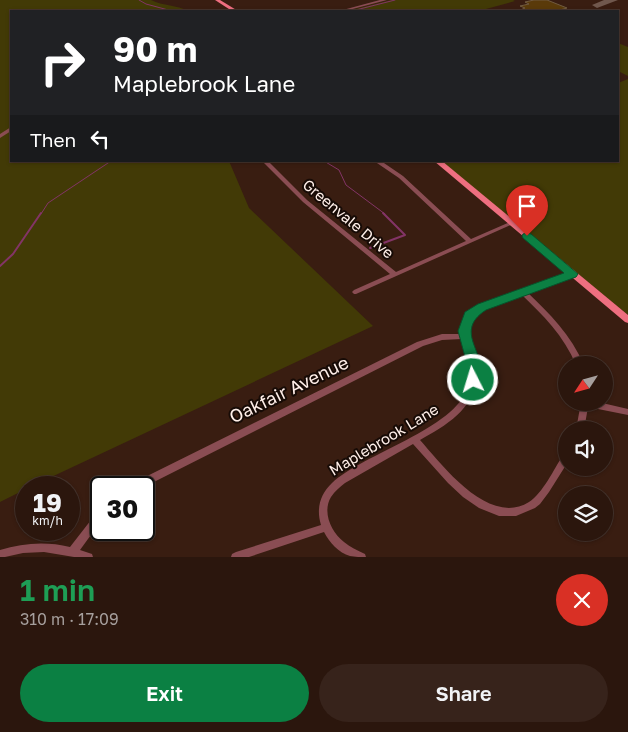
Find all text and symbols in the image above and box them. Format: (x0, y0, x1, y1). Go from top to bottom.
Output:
text: 90 m (113, 28, 197, 70)
icon: right (30, 30, 95, 95)
text: Maplebrook Lane (113, 70, 295, 97)
icon: left (86, 125, 114, 153)
text: Then (30, 128, 76, 151)
street label: Greenvale Drive (299, 175, 398, 262)
pin (506, 185, 548, 236)
icon: arrive (513, 192, 541, 220)
street label: Oakfair Avenue (225, 351, 352, 427)
position arrow (446, 353, 498, 405)
north arrow (558, 356, 612, 411)
map controls (558, 356, 613, 541)
street label: Maplebrook Lane (326, 399, 442, 479)
button: sound (558, 421, 613, 476)
speed limit sign: 30 (90, 476, 155, 541)
button: layers (558, 486, 613, 541)
text: 19 (33, 487, 62, 518)
text: km/h (32, 513, 63, 528)
text: 1 min (20, 572, 95, 608)
button: close (556, 574, 608, 626)
text: 310 m · 17:09 (20, 609, 119, 629)
button: Exit (20, 664, 309, 722)
button: Share (319, 664, 608, 722)

